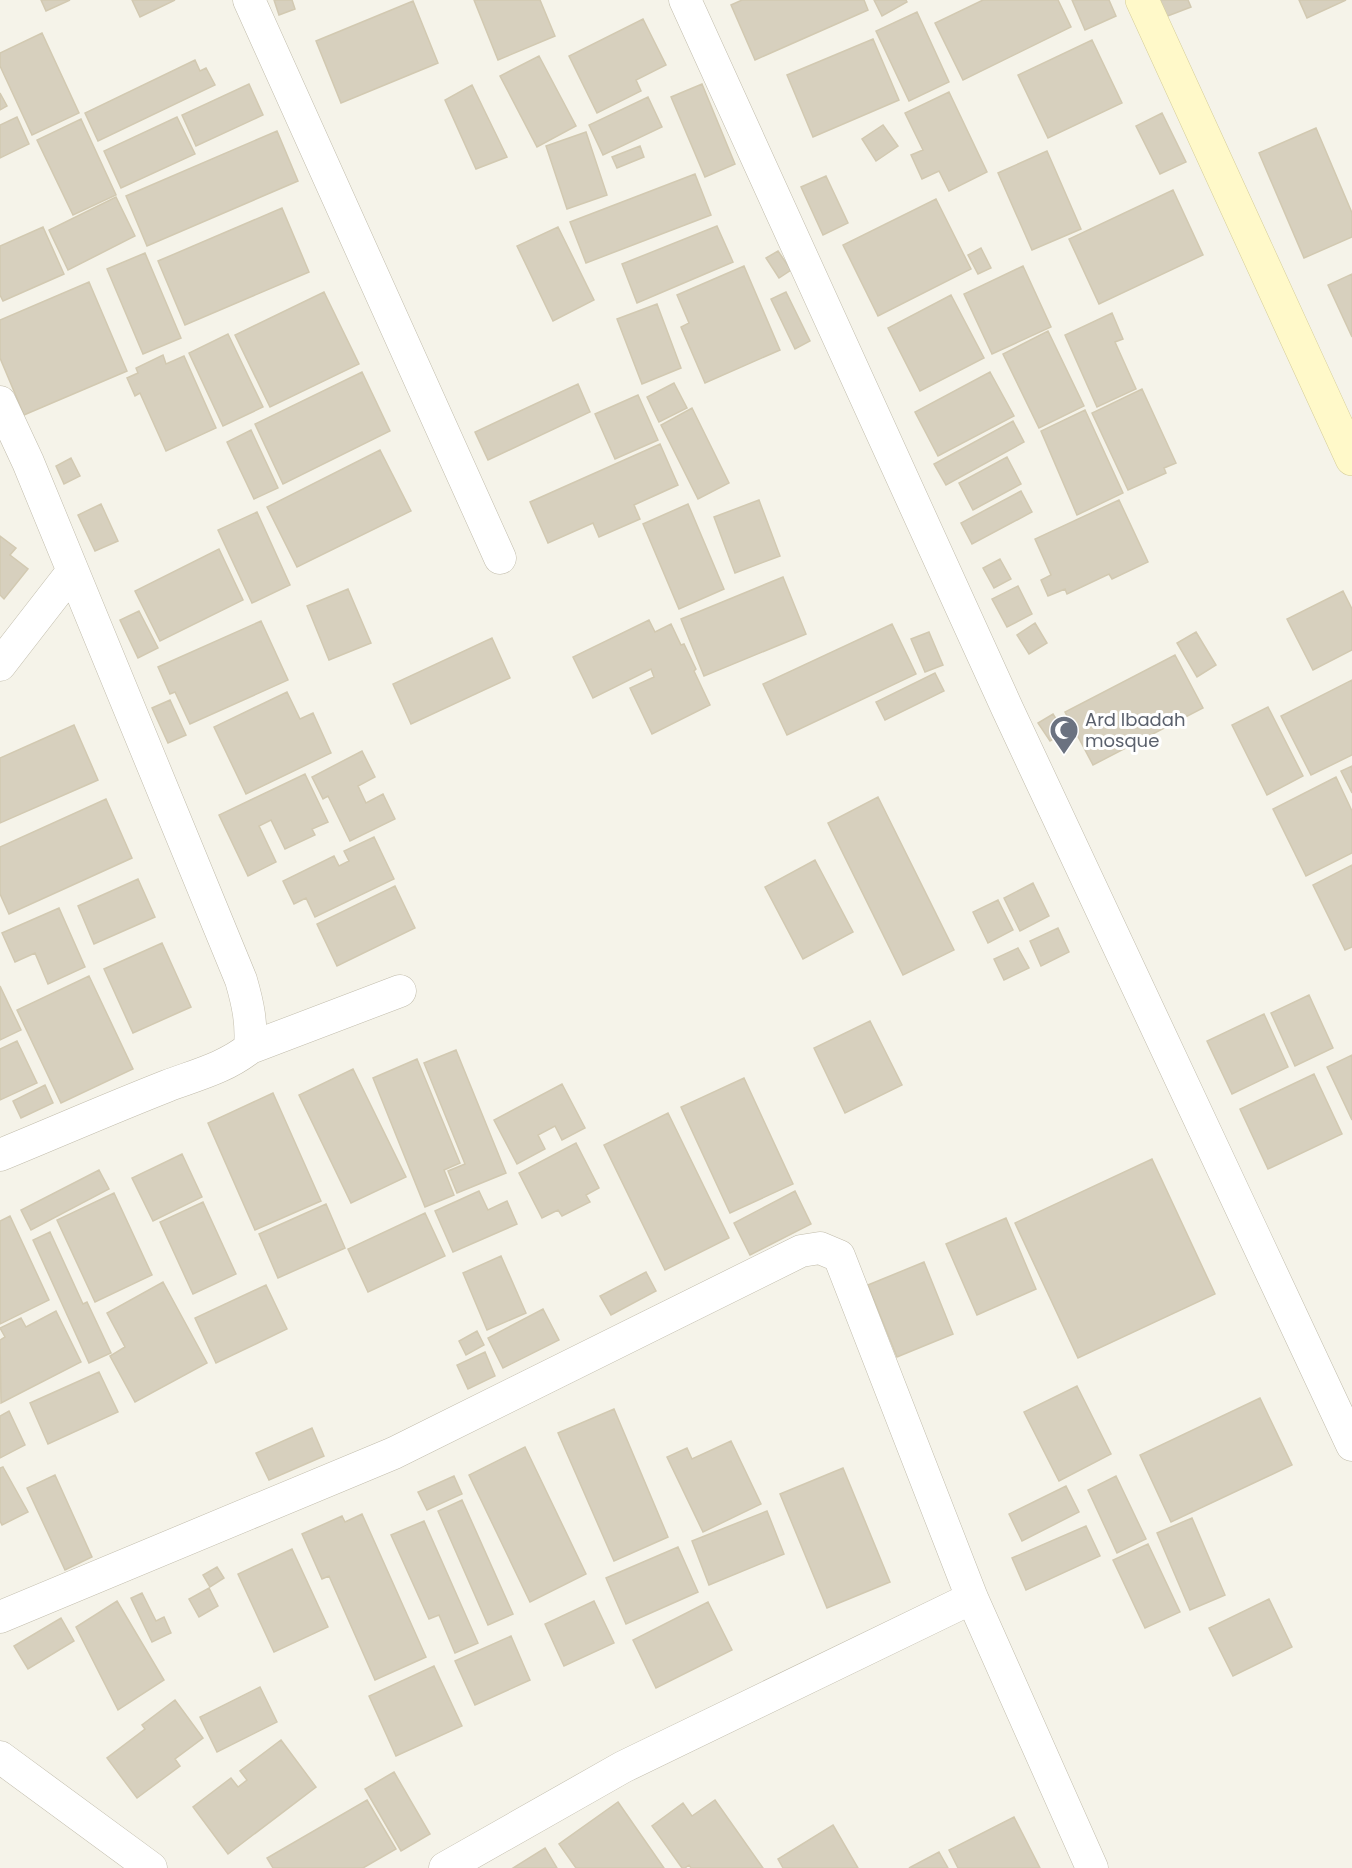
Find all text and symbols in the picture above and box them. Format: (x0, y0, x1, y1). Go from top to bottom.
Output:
place label: Ard Ibadah mosque (1085, 707, 1185, 753)
mosque icon: Ard Ibadah mosque (1048, 714, 1080, 756)

